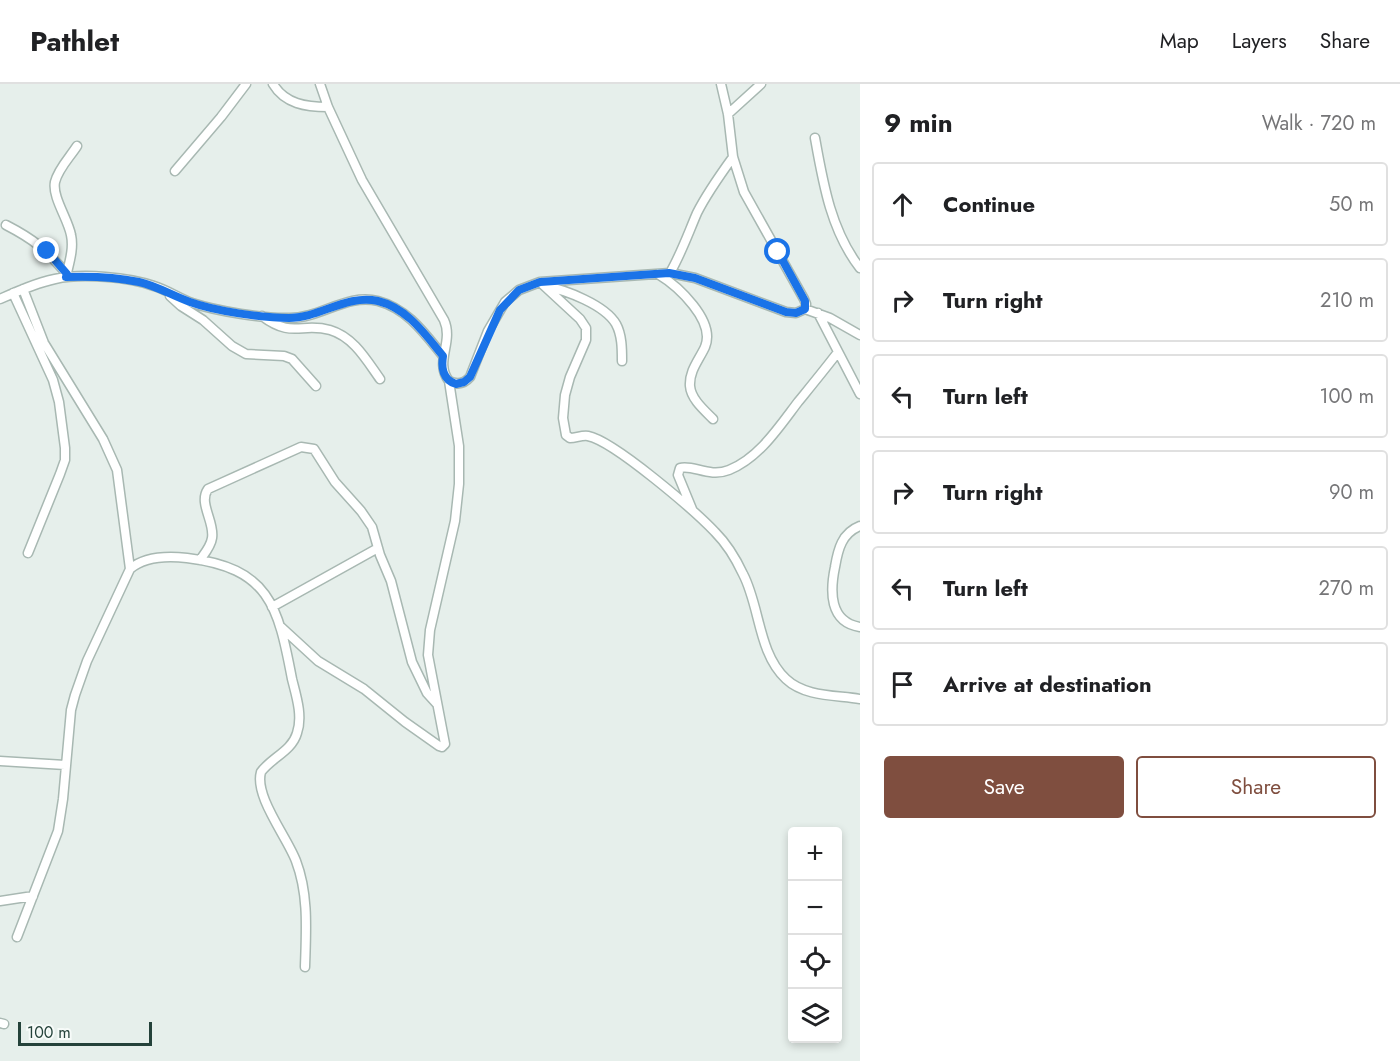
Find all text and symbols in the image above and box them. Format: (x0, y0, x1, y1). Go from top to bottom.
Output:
text: Pathlet (30, 21, 119, 62)
text: Map (1160, 26, 1199, 56)
text: Layers (1232, 26, 1287, 56)
text: Share (1320, 26, 1370, 56)
text: 9 min (884, 104, 953, 142)
text: Walk · 720 m (1262, 109, 1376, 138)
icon: ahead (886, 188, 919, 221)
text: Continue (943, 188, 1035, 220)
text: 50 m (1329, 190, 1374, 219)
route end (33, 237, 59, 263)
route start (764, 238, 790, 264)
icon: right (886, 284, 919, 317)
text: Turn right (943, 284, 1043, 316)
text: 210 m (1320, 286, 1374, 315)
icon: left (886, 380, 919, 413)
text: Turn left (943, 380, 1028, 412)
text: 100 m (1319, 382, 1374, 411)
icon: right (886, 476, 919, 509)
text: Turn right (943, 476, 1043, 508)
text: 90 m (1329, 478, 1374, 507)
icon: left (886, 572, 919, 605)
text: Turn left (943, 572, 1028, 604)
text: 270 m (1319, 574, 1374, 603)
icon: arrive (886, 668, 919, 701)
text: Arrive at destination (943, 668, 1152, 700)
button: Save (884, 756, 1124, 818)
button: Share (1136, 756, 1376, 818)
map controls (788, 827, 842, 1043)
button: + (788, 827, 842, 881)
button: − (788, 881, 842, 935)
button: locate (788, 935, 842, 989)
button: layers (788, 989, 842, 1043)
scale bar (18, 1019, 152, 1046)
text: 100 m (27, 1021, 71, 1044)

